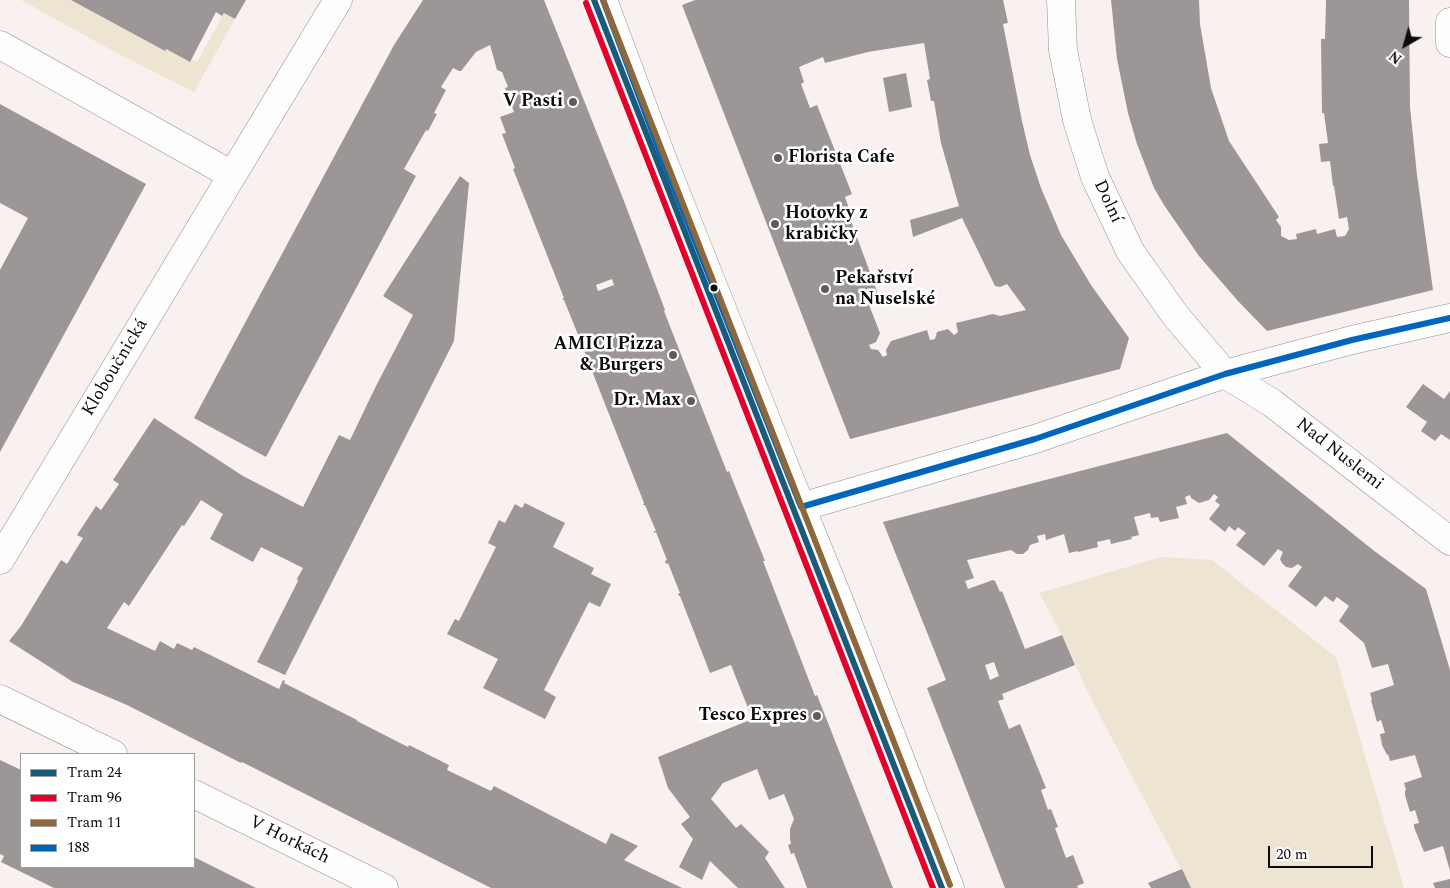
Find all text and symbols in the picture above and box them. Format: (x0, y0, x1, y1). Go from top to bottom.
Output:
north arrow (1380, 20, 1430, 70)
text: N (1384, 45, 1406, 69)
place label: V Pasti (503, 91, 563, 113)
marker: V Pasti (567, 96, 579, 108)
place label: Florista Cafe (788, 147, 895, 169)
marker: Florista Cafe (772, 152, 784, 164)
street label: Dolní (1088, 177, 1126, 227)
place label: Hotovky z krabičky (785, 203, 868, 245)
marker: Hotovky z krabičky (769, 218, 781, 230)
place label: Pekařství na Nuselské (835, 268, 935, 310)
unlabelled marker (709, 283, 719, 293)
marker: Pekařství na Nuselské (819, 283, 831, 295)
street label: Kloboučnická (79, 316, 153, 420)
place label: AMICI Pizza & Burgers (553, 334, 663, 376)
marker: AMICI Pizza & Burgers (667, 349, 679, 361)
place label: Dr. Max (613, 390, 681, 412)
marker: Dr. Max (685, 395, 697, 407)
street label: Nad Nuslemi (1291, 414, 1387, 496)
place label: Tesco Expres (698, 705, 807, 727)
marker: Tesco Expres (811, 710, 823, 722)
legend (20, 753, 195, 868)
text: Tram 24 (67, 761, 122, 784)
text: Tram 96 (67, 786, 122, 809)
text: Tram 11 (67, 811, 122, 834)
street label: V Horkách (245, 812, 333, 870)
text: 188 (67, 836, 90, 859)
scale bar (1270, 836, 1375, 868)
text: 20 m (1276, 843, 1308, 866)

